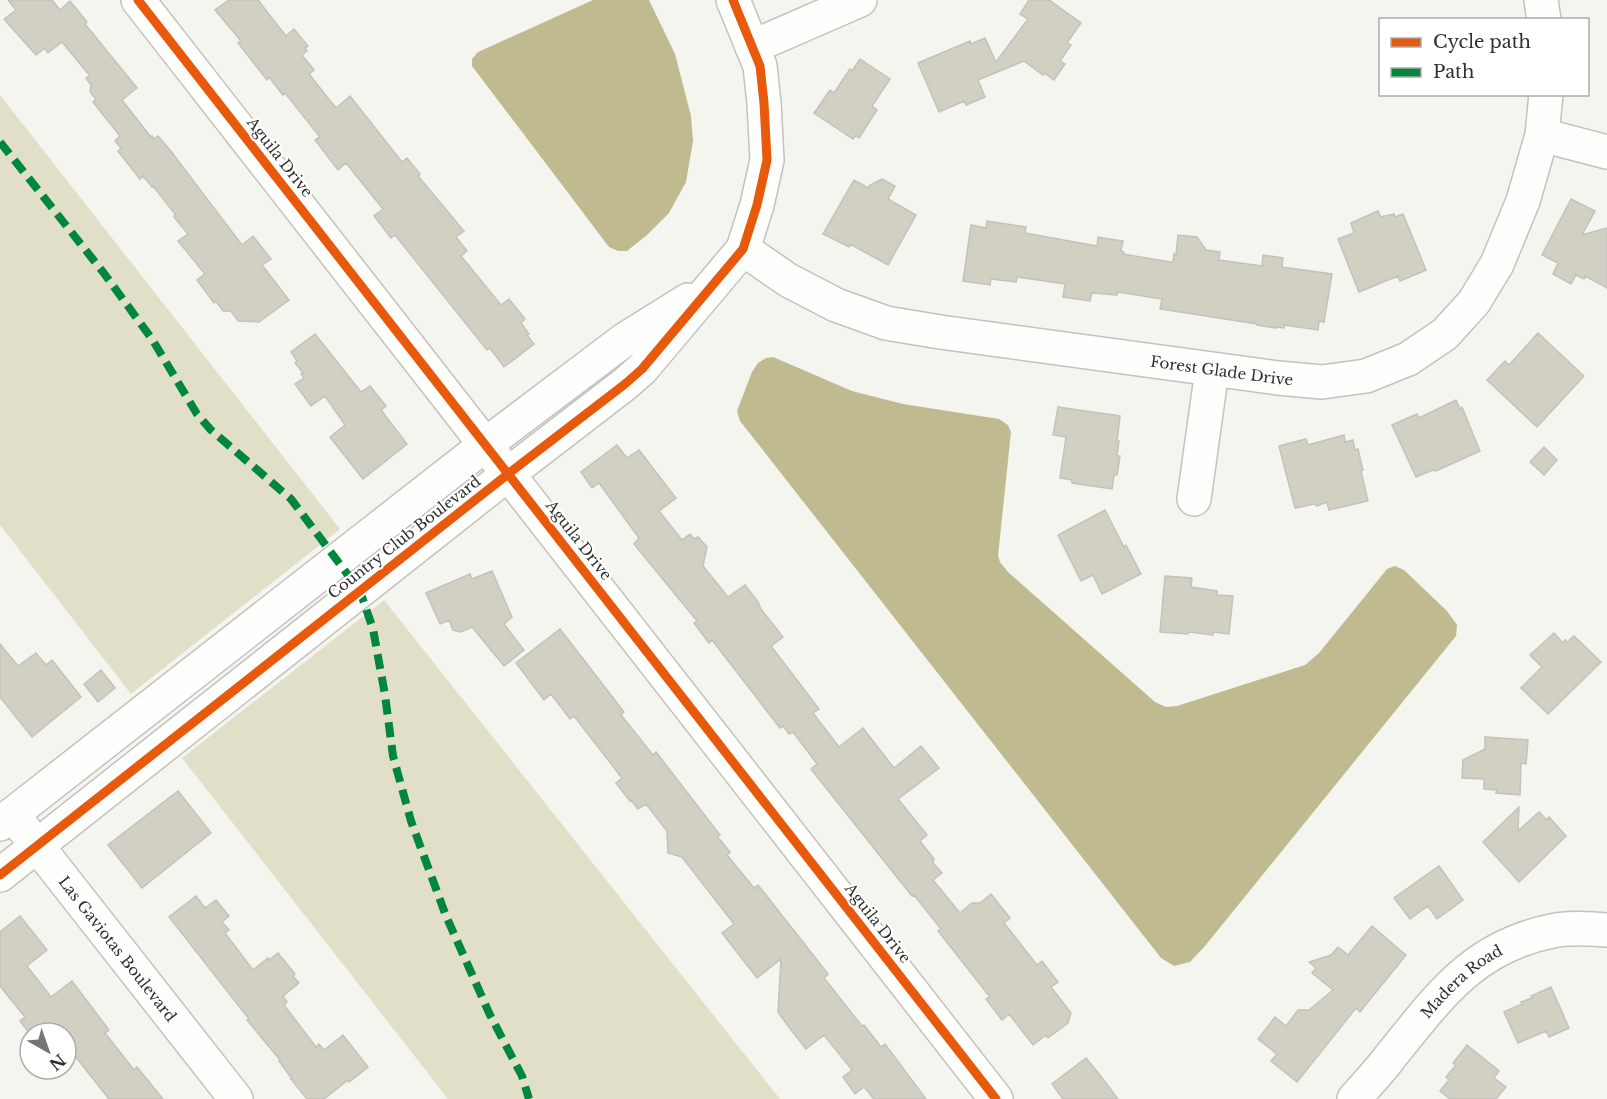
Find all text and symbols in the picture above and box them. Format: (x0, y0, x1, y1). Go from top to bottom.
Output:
legend (1379, 18, 1589, 96)
text: Cycle path (1433, 31, 1531, 53)
text: Path (1433, 61, 1474, 83)
street label: Aguila Drive (242, 113, 317, 201)
street label: Forest Glade Drive (1149, 351, 1294, 389)
street label: Country Club Boulevard (324, 471, 484, 603)
street label: Aguila Drive (541, 496, 616, 584)
street label: Las Gaviotas Boulevard (55, 872, 181, 1025)
street label: Aguila Drive (840, 879, 915, 967)
street label: Madera Road (1416, 940, 1505, 1022)
north arrow (18, 1021, 78, 1081)
text: N (45, 1050, 70, 1075)

